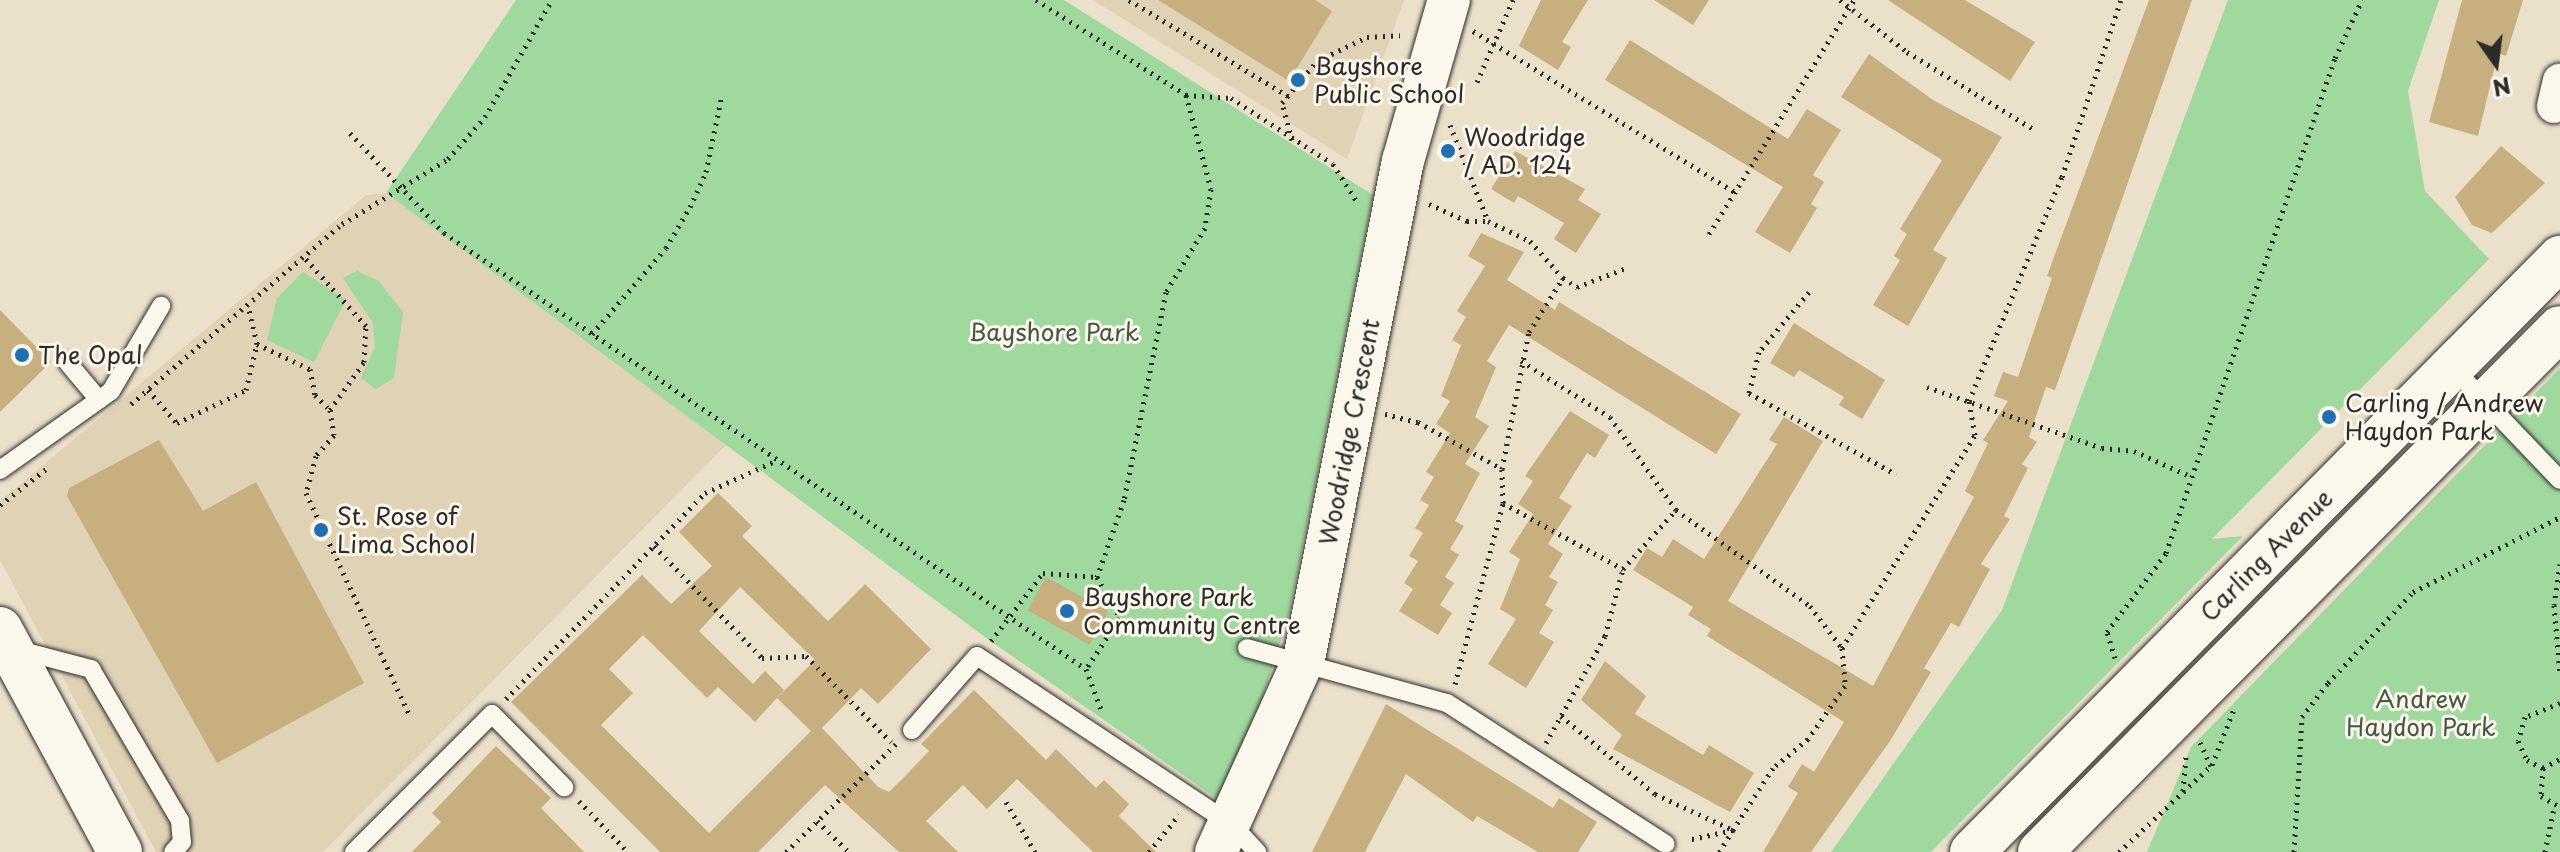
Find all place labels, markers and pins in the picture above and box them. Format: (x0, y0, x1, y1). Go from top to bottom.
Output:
place label: Bayshore Public School (1314, 52, 1465, 108)
marker: Bayshore Public School (1289, 71, 1307, 89)
place label: Woodridge / AD. 124 (1464, 123, 1585, 179)
marker: Woodridge / AD. 124 (1439, 142, 1457, 160)
place label: The Opal (38, 341, 143, 369)
marker: The Opal (13, 346, 31, 364)
place label: Carling / Andrew Haydon Park (2345, 389, 2546, 445)
marker: Carling / Andrew Haydon Park (2320, 408, 2338, 426)
place label: St. Rose of Lima School (337, 502, 477, 558)
marker: St. Rose of Lima School (312, 521, 330, 539)
place label: Bayshore Park Community Centre (1083, 583, 1303, 639)
marker: Bayshore Park Community Centre (1058, 602, 1076, 620)

